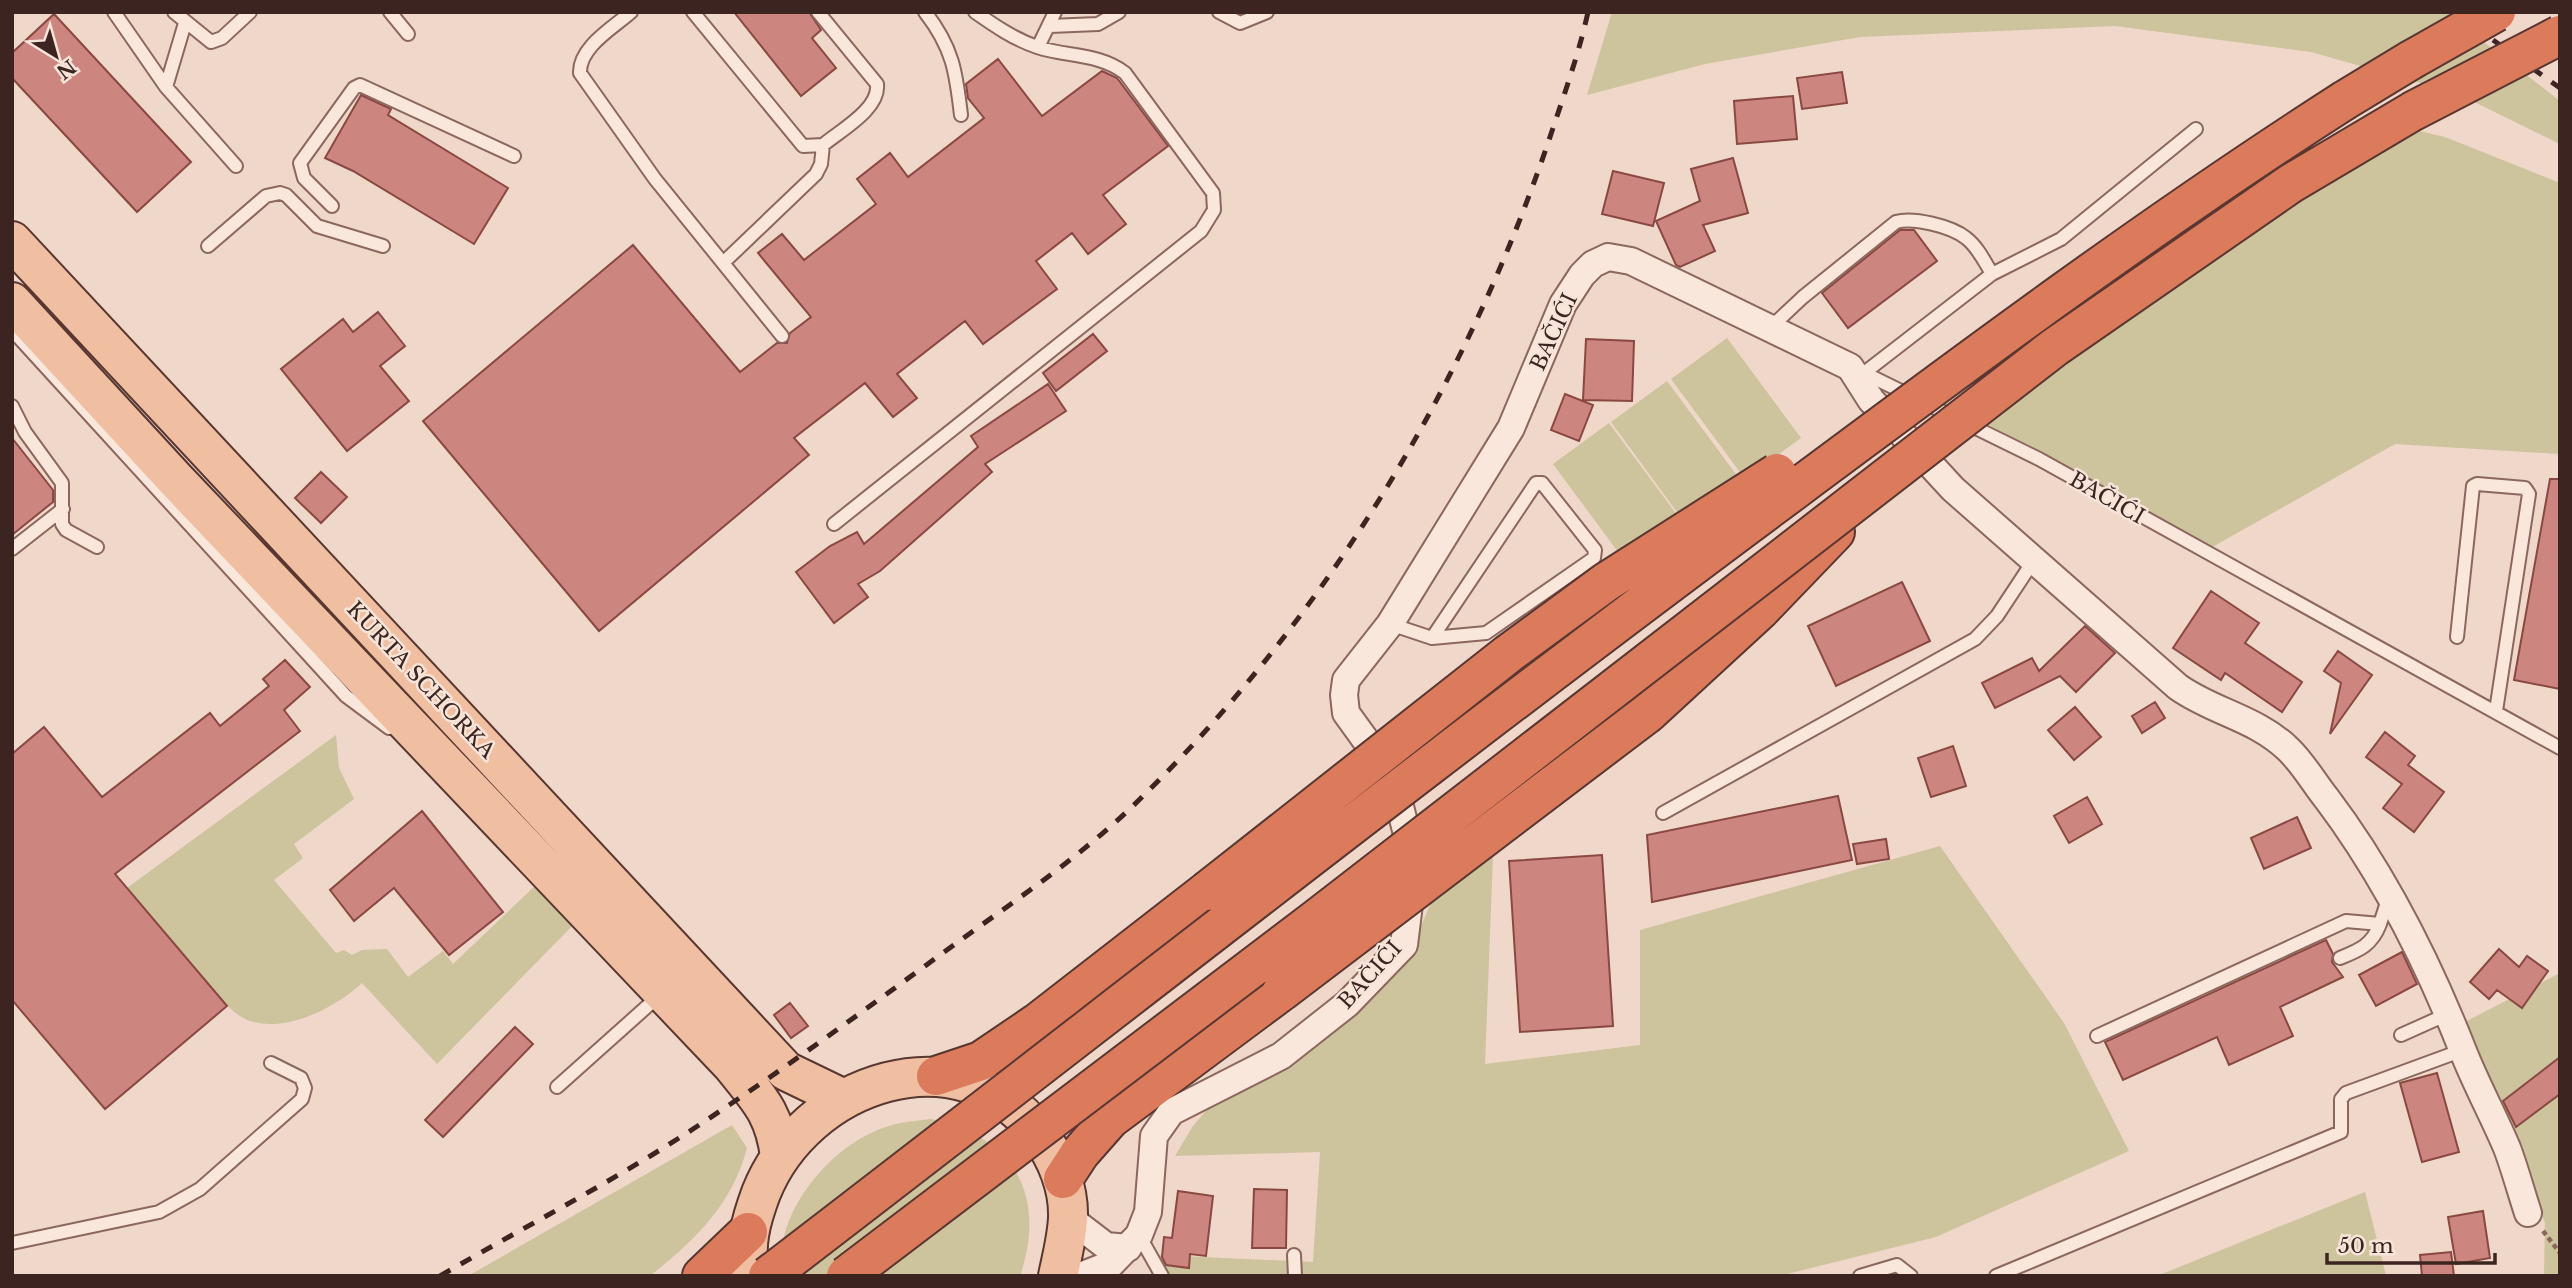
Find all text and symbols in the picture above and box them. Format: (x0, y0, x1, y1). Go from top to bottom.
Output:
north arrow (21, 21, 91, 91)
text: N (52, 55, 80, 84)
street label: BAČIĆI (1525, 289, 1583, 375)
street label: BAČIĆI (2065, 466, 2149, 530)
street label: KURTA SCHORKA (341, 596, 501, 765)
street label: BAČIĆI (1333, 936, 1407, 1014)
scale bar (2327, 1222, 2495, 1266)
text: 50 m (2338, 1233, 2394, 1259)

